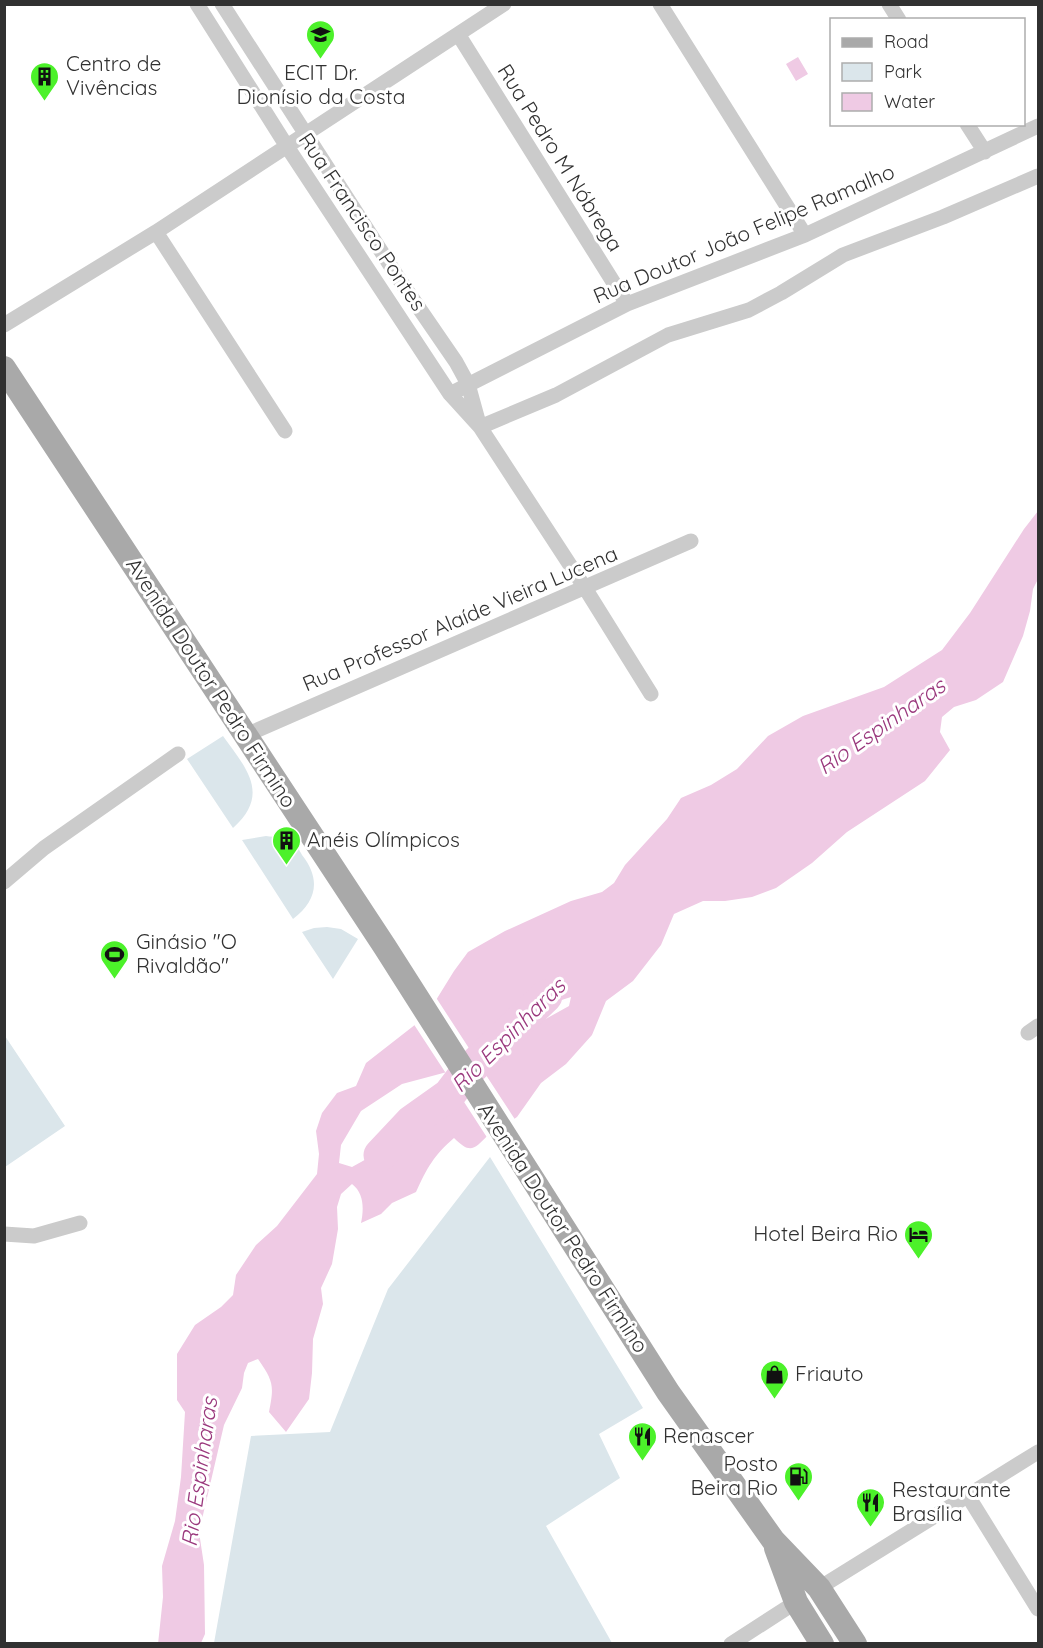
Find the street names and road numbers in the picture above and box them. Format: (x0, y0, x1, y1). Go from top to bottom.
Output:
street label: Rua Pedro M Nóbrega (493, 59, 629, 256)
street label: Rua Francisco Pontes (294, 128, 432, 315)
street label: Rua Doutor João Felipe Ramalho (589, 158, 898, 309)
street label: Rua Professor Alaíde Vieira Lucena (298, 540, 621, 696)
street label: Avenida Doutor Pedro Firmino (121, 553, 303, 812)
street label: Avenida Doutor Pedro Firmino (473, 1098, 655, 1357)

